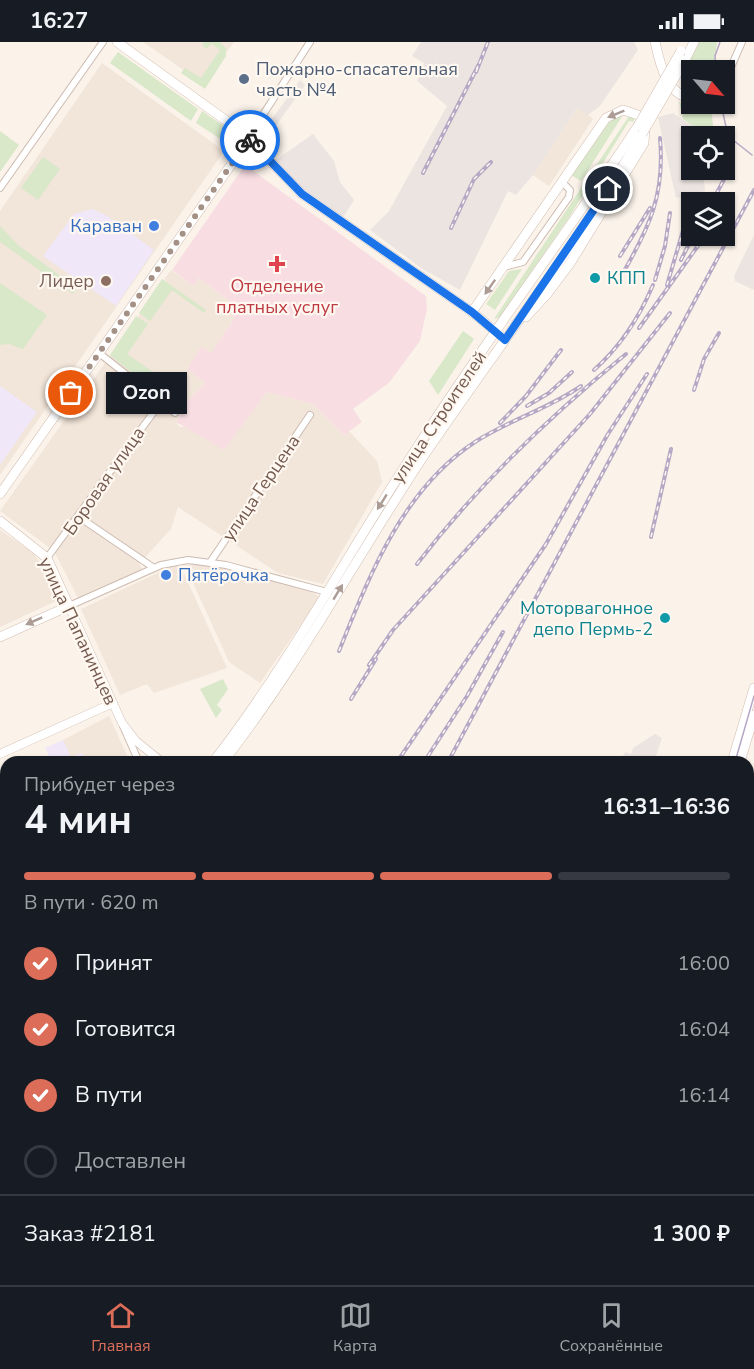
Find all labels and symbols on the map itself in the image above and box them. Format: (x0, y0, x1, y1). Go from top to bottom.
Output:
place label: Пожарно-спасательная часть №4 (256, 57, 458, 102)
north arrow (681, 60, 735, 114)
marker: Пожарно-спасательная часть №4 (237, 72, 251, 86)
one-way arrow (607, 109, 625, 119)
courier (220, 110, 280, 170)
pin (582, 163, 633, 214)
place label: Караван (70, 214, 142, 238)
marker: Караван (147, 219, 161, 233)
marker: Отделение платных услуг (268, 255, 286, 273)
place label: КПП (607, 266, 646, 290)
place label: Лидер (39, 269, 94, 293)
marker: КПП (588, 271, 602, 285)
marker: Лидер (99, 274, 113, 288)
place label: Отделение платных услуг (216, 274, 338, 319)
one-way arrow (484, 278, 496, 294)
street label: улица Строителей (386, 346, 492, 488)
pin (45, 367, 96, 418)
callout: Ozon (107, 372, 188, 414)
street label: Боровая улица (58, 422, 150, 540)
street label: улица Герцена (216, 430, 306, 546)
one-way arrow (376, 494, 387, 510)
street label: улица Папанинцев (33, 553, 123, 709)
place label: Пятёрочка (178, 563, 269, 587)
marker: Пятёрочка (159, 568, 173, 582)
one-way arrow (333, 583, 343, 600)
place label: Моторвагонное депо Пермь-2 (520, 596, 653, 641)
marker: Моторвагонное депо Пермь-2 (658, 611, 672, 625)
one-way arrow (25, 616, 43, 626)

